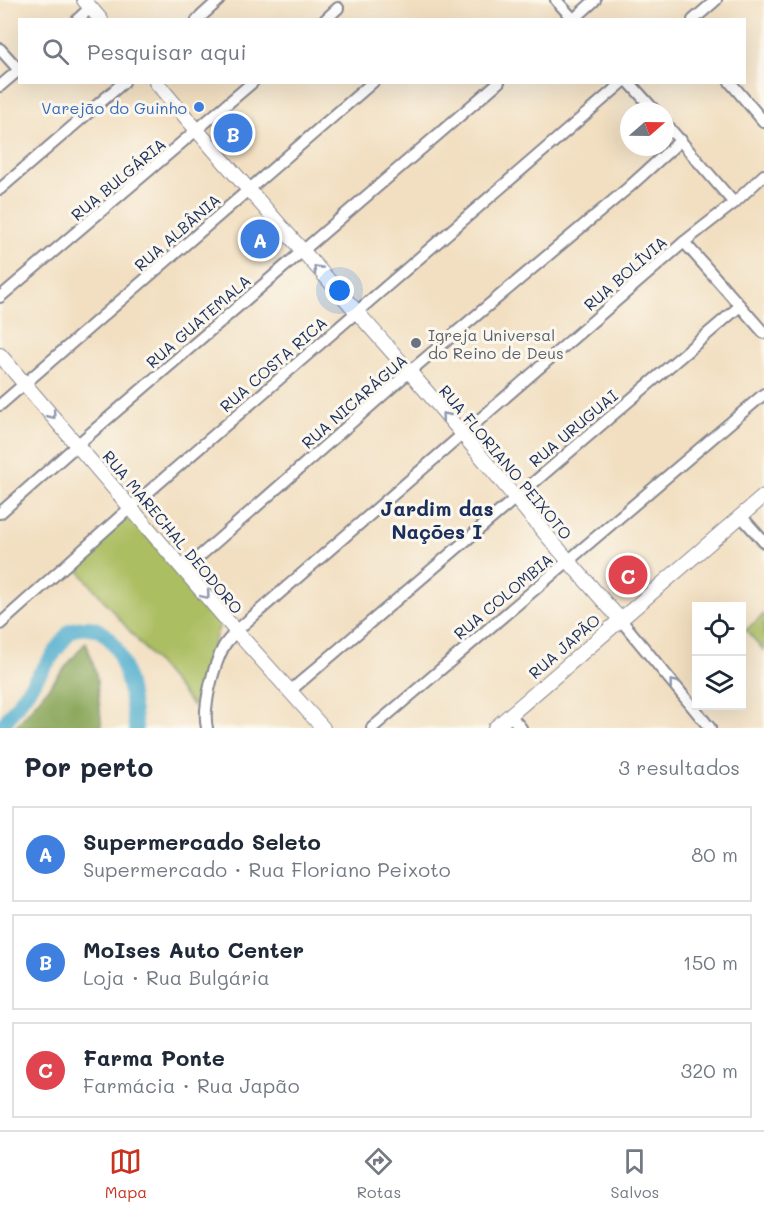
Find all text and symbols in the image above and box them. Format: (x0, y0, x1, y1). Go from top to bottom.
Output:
search box (18, 18, 746, 84)
icon: search (39, 35, 72, 68)
text: Pesquisar aqui (87, 37, 247, 66)
place label: Varejão do Guinho (41, 97, 187, 118)
marker: Varejão do Guinho (192, 100, 206, 114)
north arrow (620, 102, 674, 156)
pin: B (214, 110, 252, 156)
street label: RUA BULGÁRIA (66, 133, 170, 225)
street label: RUA ALBÂNIA (130, 189, 224, 275)
pin: A (240, 216, 280, 262)
street label: RUA BOLÍVIA (579, 231, 671, 315)
one-way arrow (313, 265, 324, 276)
street label: RUA GUATEMALA (141, 270, 255, 372)
your location (325, 276, 354, 305)
street label: RUA COSTA RICA (215, 312, 331, 416)
place label: Igreja Universal do Reino de Deus (428, 324, 564, 363)
marker: Igreja Universal do Reino de Deus (409, 336, 423, 350)
street label: RUA NICARÁGUA (297, 349, 411, 453)
street label: RUA FLORIANO PEIXOTO (435, 380, 577, 544)
street label: RUA URUGUAI (524, 385, 622, 471)
one-way arrow (45, 408, 56, 419)
one-way arrow (442, 412, 453, 423)
street label: RUA MARECHAL DEODORO (98, 446, 248, 618)
district label: Jardim das Nações I (380, 495, 494, 544)
street label: RUA COLOMBIA (449, 548, 557, 644)
pin: C (608, 552, 648, 598)
one-way arrow (198, 588, 209, 599)
map controls (692, 602, 746, 710)
button: locate (692, 602, 746, 656)
street label: RUA JAPÃO (524, 609, 604, 683)
button: layers (692, 656, 746, 710)
one-way arrow (669, 679, 680, 690)
text: Por perto (24, 750, 153, 784)
text: 3 resultados (618, 754, 740, 780)
text: Supermercado Seleto (83, 827, 321, 856)
text: A (39, 841, 52, 867)
text: 80 m (691, 841, 738, 867)
text: Supermercado · Rua Floriano Peixoto (83, 856, 451, 882)
text: MoIses Auto Center (83, 935, 304, 964)
text: B (39, 949, 52, 975)
text: 150 m (683, 949, 738, 975)
text: Loja · Rua Bulgária (83, 964, 270, 990)
text: Farma Ponte (83, 1043, 225, 1072)
text: C (38, 1057, 53, 1083)
text: 320 m (680, 1057, 738, 1083)
text: Farmácia · Rua Japão (83, 1072, 300, 1098)
tab: Mapa (105, 1145, 147, 1202)
tab: Rotas (357, 1145, 401, 1202)
tab: Salvos (611, 1145, 659, 1202)

